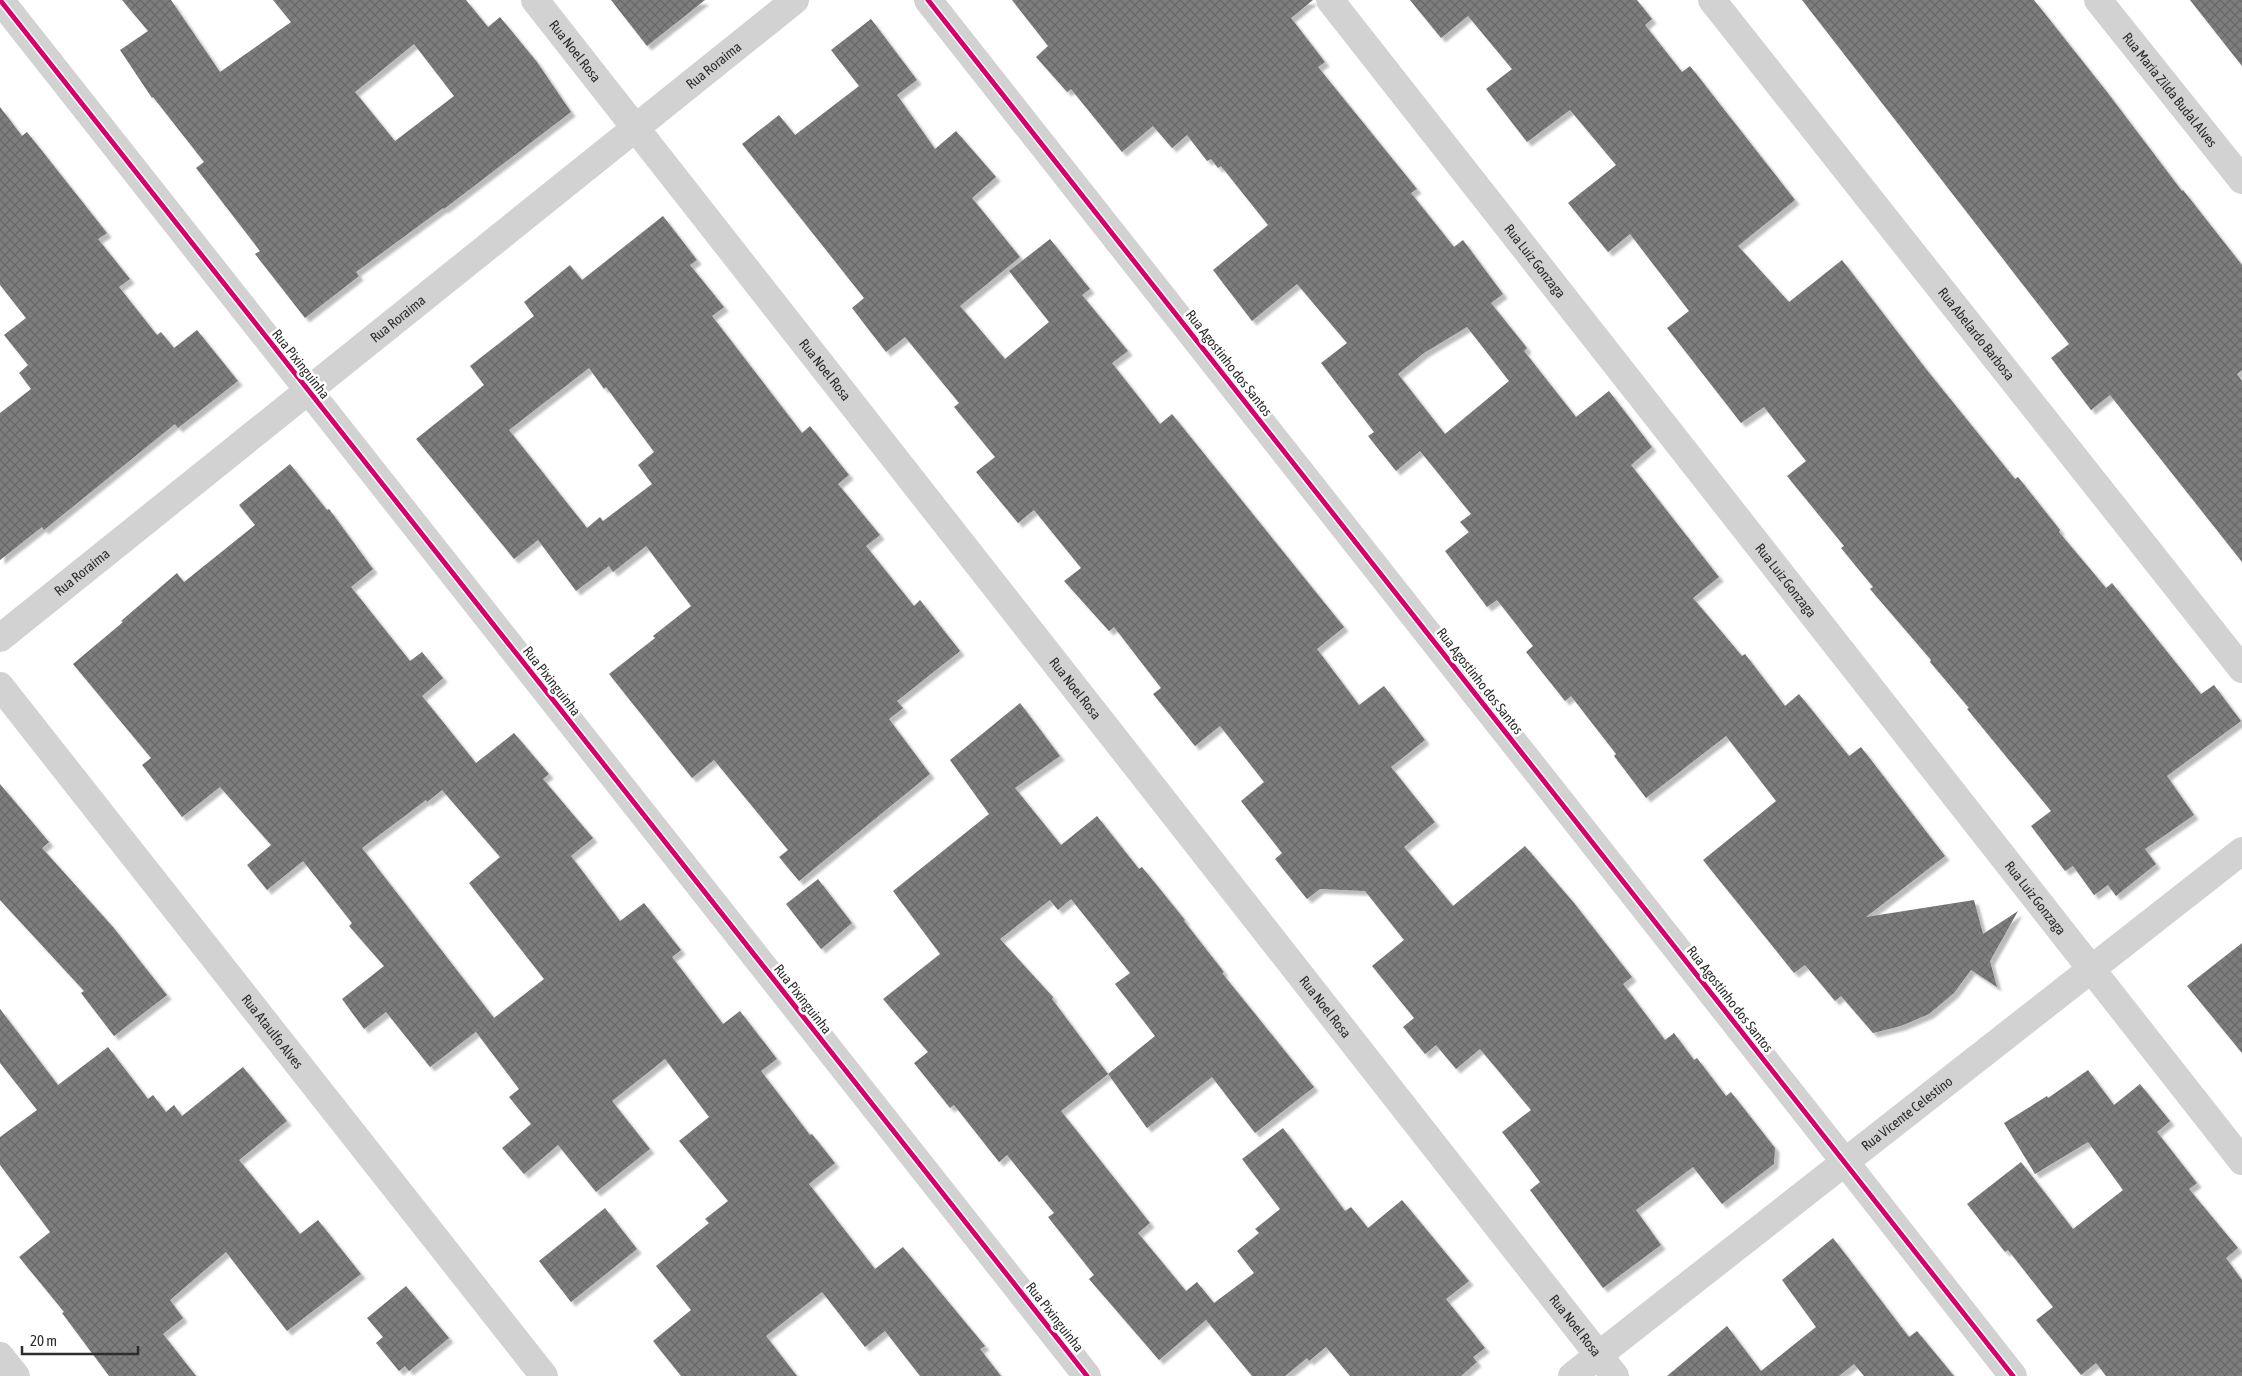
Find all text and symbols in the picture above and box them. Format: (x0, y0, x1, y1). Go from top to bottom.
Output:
street label: Rua Noel Rosa (546, 17, 604, 85)
street label: Rua Maria Zilda Budal Alves (2119, 29, 2220, 150)
street label: Rua Roraima (683, 38, 744, 92)
street label: Rua Luiz Gonzaga (1501, 221, 1569, 301)
street label: Rua Abelardo Barbosa (1935, 284, 2018, 383)
street label: Rua Roraima (367, 292, 429, 346)
street label: Rua Agostinho dos Santos (1183, 307, 1275, 419)
street label: Rua Pixinguinha (269, 326, 333, 402)
street label: Rua Noel Rosa (796, 336, 854, 404)
street label: Rua Luiz Gonzaga (1752, 540, 1820, 620)
street label: Rua Roraima (51, 545, 113, 599)
street label: Rua Agostinho dos Santos (1434, 625, 1526, 737)
street label: Rua Pixinguinha (520, 643, 584, 719)
street label: Rua Noel Rosa (1046, 654, 1104, 722)
street label: Rua Luiz Gonzaga (2002, 858, 2069, 938)
street label: Rua Agostinho dos Santos (1684, 943, 1776, 1055)
street label: Rua Pixinguinha (771, 961, 835, 1037)
street label: Rua Noel Rosa (1296, 973, 1354, 1041)
street label: Rua Ataulfo Alves (238, 991, 307, 1072)
street label: Rua Vicente Celestino (1858, 1073, 1956, 1154)
street label: Rua Pixinguinha (1023, 1279, 1087, 1355)
street label: Rua Noel Rosa (1546, 1291, 1605, 1360)
scale bar (22, 1324, 139, 1356)
text: 20 m (30, 1332, 57, 1349)

